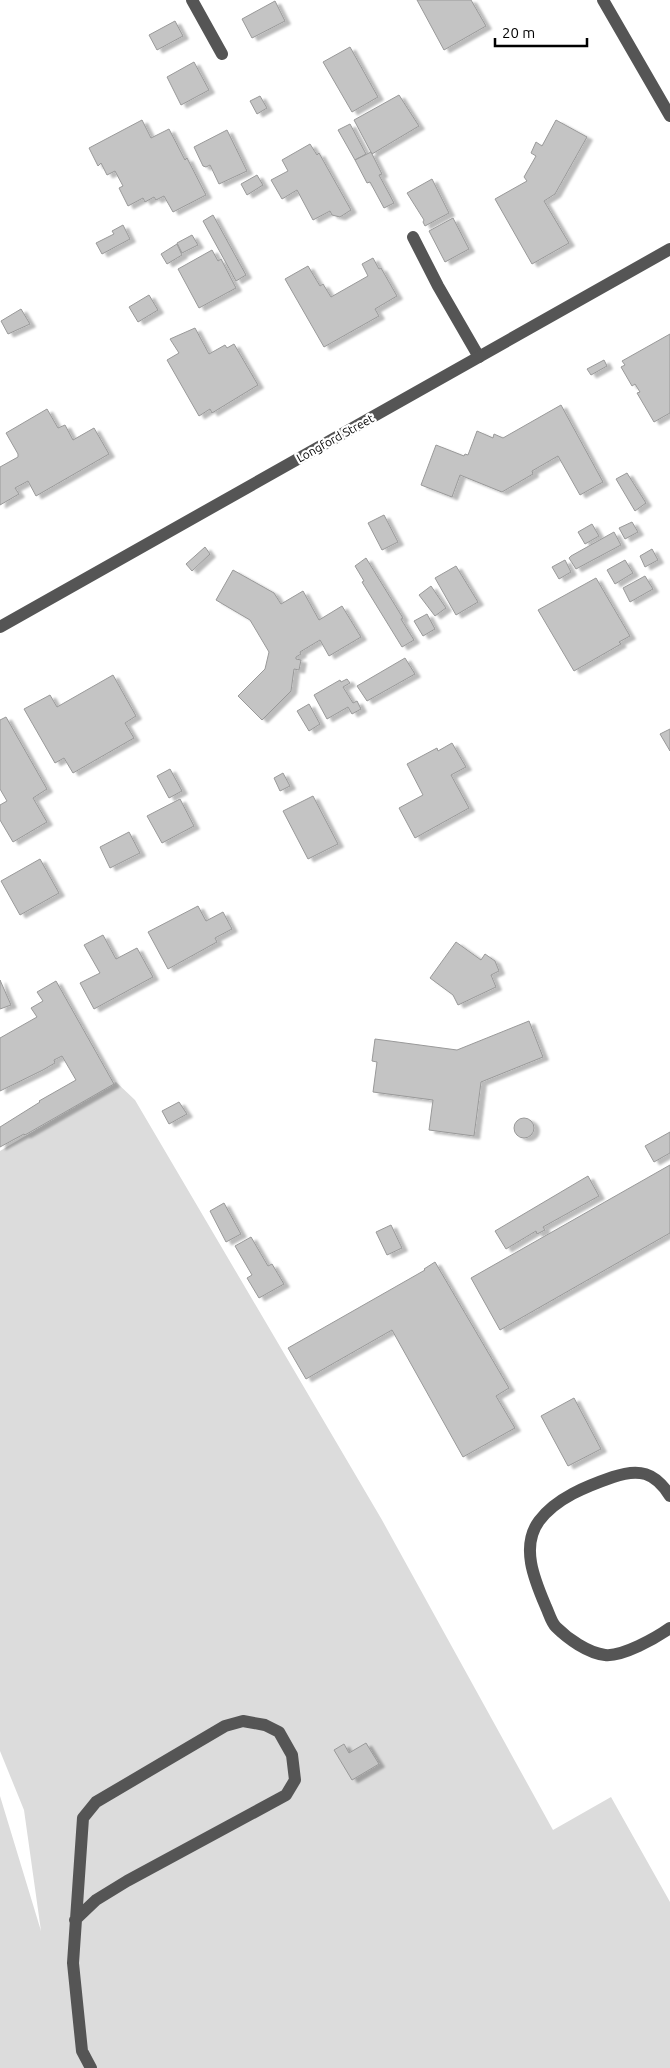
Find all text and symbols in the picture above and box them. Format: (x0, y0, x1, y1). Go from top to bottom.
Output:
scale bar (495, 15, 588, 47)
text: 20 m (502, 24, 535, 41)
street label: Longford Street (294, 411, 376, 465)

